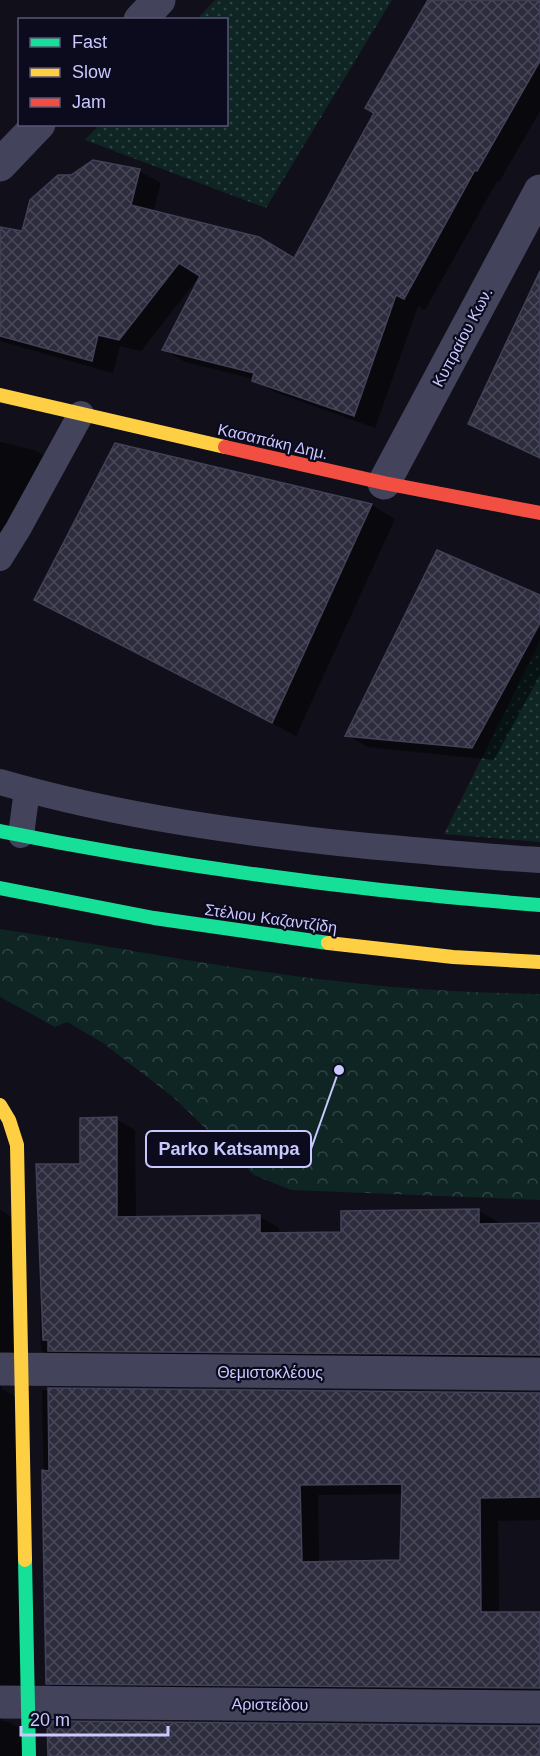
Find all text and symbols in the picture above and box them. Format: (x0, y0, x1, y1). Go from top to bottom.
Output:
legend (18, 18, 228, 126)
text: Fast (72, 32, 107, 52)
text: Slow (72, 62, 112, 82)
text: Jam (72, 92, 106, 112)
street label: Κυπραίου Κων. (429, 285, 496, 390)
street label: Κασαπάκη Δημ. (216, 421, 330, 462)
street label: Στέλιου Καζαντζίδη (203, 901, 338, 937)
callout: Parko Katsampa (146, 1131, 311, 1167)
text: Parko Katsampa (158, 1139, 301, 1159)
street label: Θεμιστοκλέους (217, 1364, 323, 1381)
street label: Αριστείδου (231, 1695, 309, 1714)
scale bar (21, 1699, 168, 1737)
text: 20 m (30, 1710, 70, 1730)

